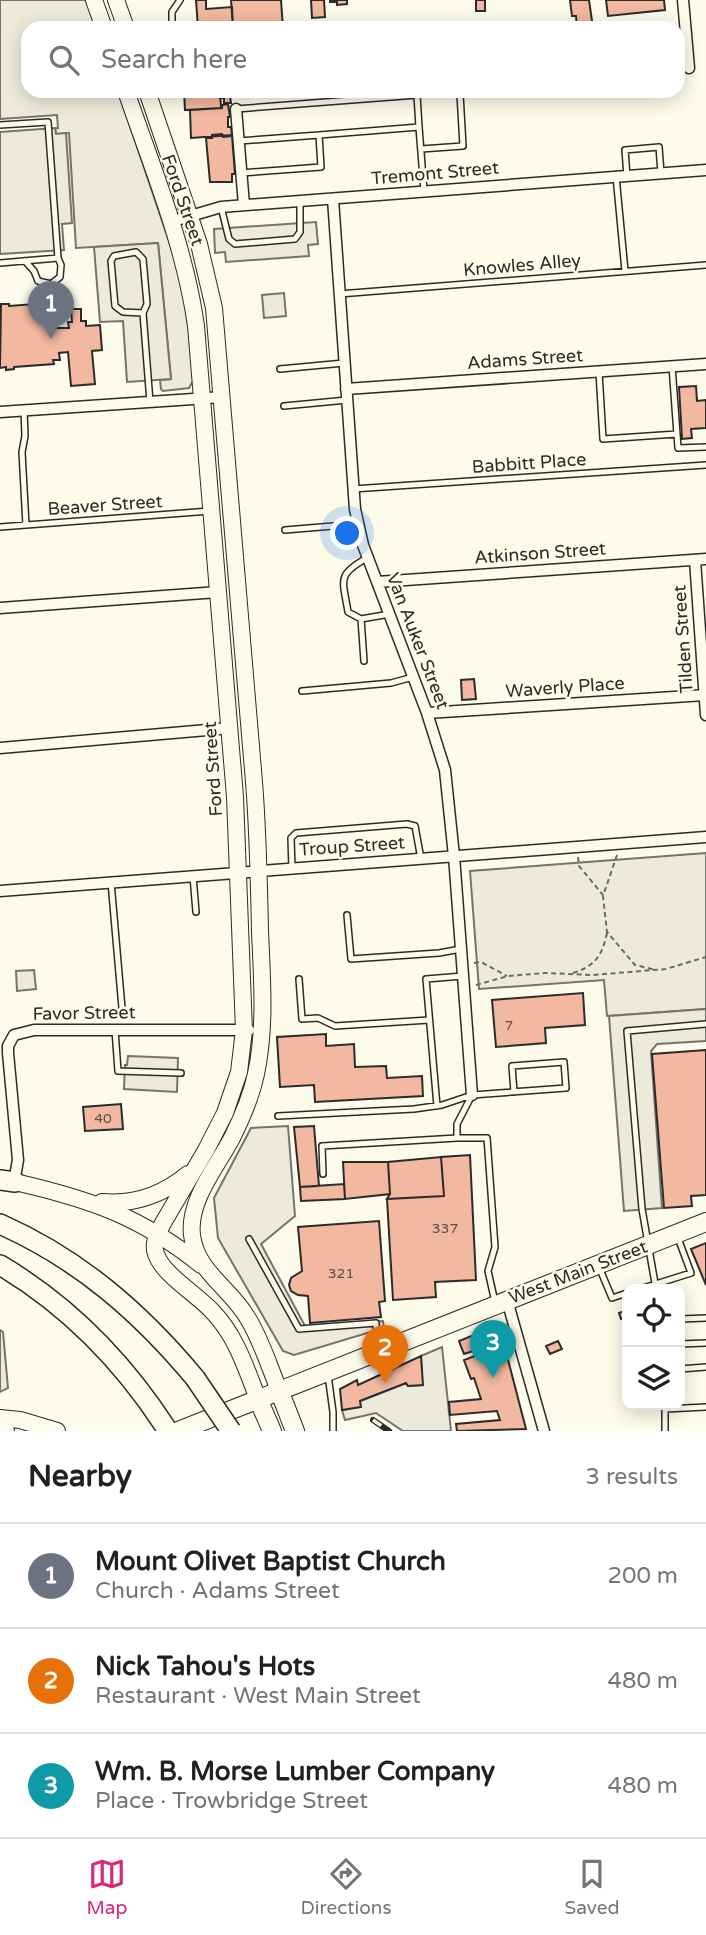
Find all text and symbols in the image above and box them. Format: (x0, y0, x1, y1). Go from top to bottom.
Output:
search box (21, 21, 685, 98)
icon: search (45, 41, 83, 79)
text: Search here (101, 44, 247, 75)
street label: Ford Street (157, 151, 209, 249)
street label: Tremont Street (370, 156, 500, 190)
street label: Knowles Alley (462, 249, 582, 281)
pin: 1 (28, 281, 74, 339)
street label: Adams Street (466, 344, 584, 374)
street label: Babbitt Place (471, 448, 587, 478)
street label: Beaver Street (47, 490, 163, 520)
your location (330, 516, 364, 550)
street label: Atkinson Street (473, 537, 607, 569)
street label: Van Auker Street (382, 570, 454, 712)
street label: Tilden Street (668, 584, 698, 694)
street label: Waverly Place (505, 672, 625, 702)
street label: Ford Street (199, 721, 227, 817)
street label: Troup Street (298, 831, 406, 861)
street label: Favor Street (32, 1001, 136, 1025)
house number: 7 (505, 1017, 513, 1034)
house number: 40 (94, 1110, 112, 1127)
house number: 337 (432, 1220, 458, 1237)
street label: West Main Street (506, 1235, 651, 1309)
house number: 321 (328, 1265, 354, 1282)
map controls (622, 1284, 685, 1410)
button: locate (622, 1284, 685, 1347)
pin: 3 (470, 1320, 516, 1378)
pin: 2 (362, 1325, 408, 1383)
button: layers (622, 1347, 685, 1410)
text: Nearby (28, 1458, 132, 1495)
text: 3 results (585, 1463, 678, 1491)
text: Mount Olivet Baptist Church (95, 1546, 446, 1577)
text: 1 (44, 1562, 58, 1590)
text: 200 m (608, 1562, 678, 1590)
text: Church · Adams Street (95, 1577, 340, 1605)
text: Nick Tahou's Hots (95, 1651, 315, 1682)
text: 2 (44, 1667, 58, 1695)
text: 480 m (608, 1667, 678, 1695)
text: Restaurant · West Main Street (95, 1682, 421, 1710)
text: Wm. B. Morse Lumber Company (95, 1756, 495, 1787)
text: 3 (44, 1772, 58, 1800)
text: 480 m (608, 1772, 678, 1800)
text: Place · Trowbridge Street (95, 1787, 368, 1815)
tab: Map (87, 1855, 128, 1919)
tab: Directions (301, 1855, 392, 1919)
tab: Saved (565, 1855, 619, 1919)

